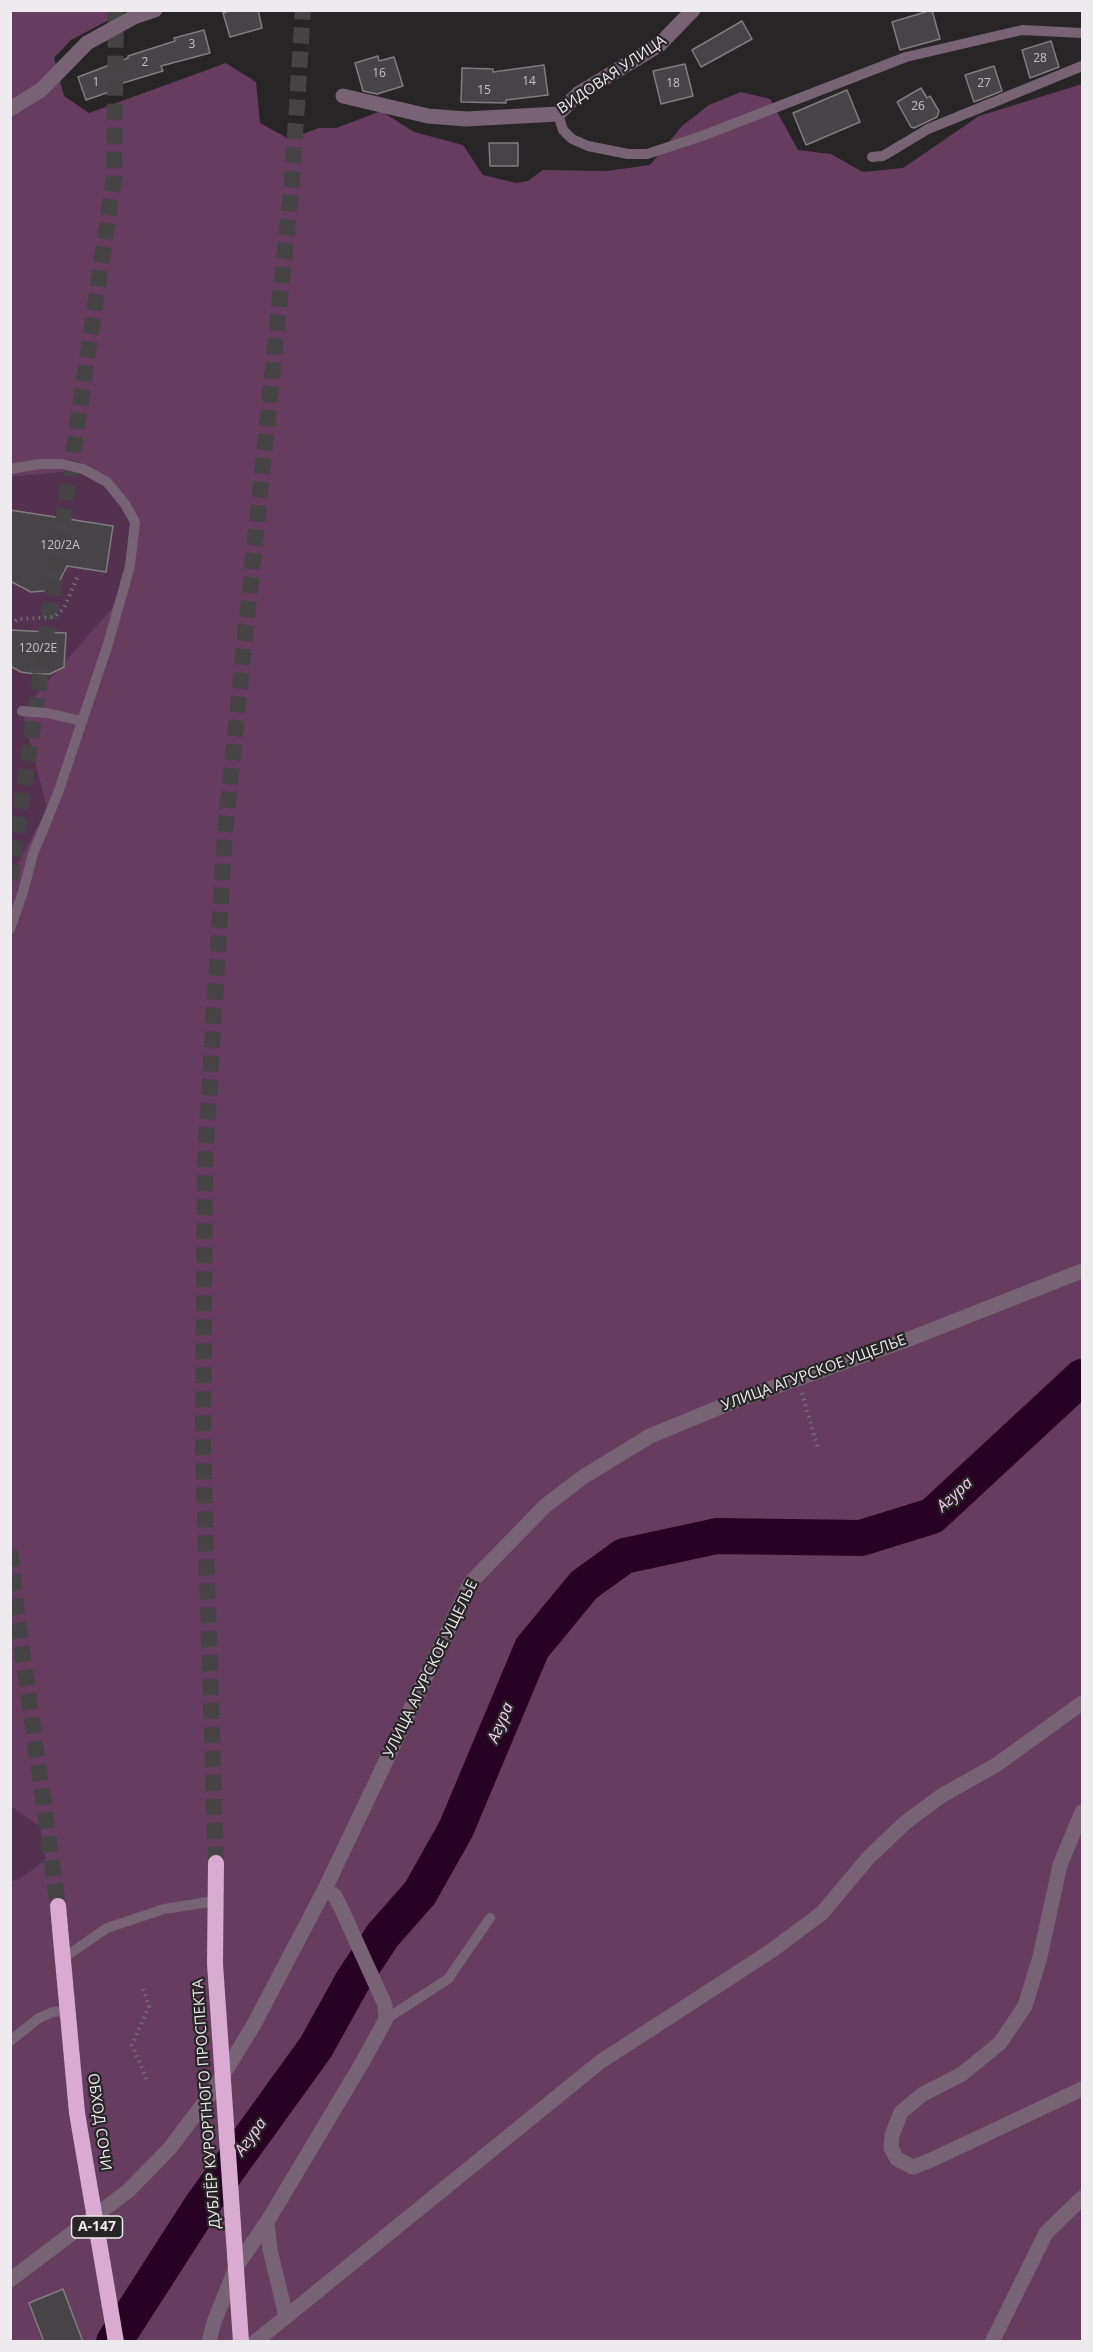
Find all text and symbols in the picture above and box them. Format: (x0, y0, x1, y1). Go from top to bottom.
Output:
street label: ВИДОВАЯ УЛИЦА (554, 32, 670, 118)
house number: 3 (189, 38, 195, 52)
house number: 28 (1033, 52, 1047, 66)
house number: 2 (142, 56, 148, 70)
house number: 16 (372, 67, 386, 81)
house number: 14 (522, 75, 536, 89)
house number: 1 (93, 76, 99, 90)
house number: 18 (666, 77, 680, 91)
house number: 27 (977, 77, 991, 91)
house number: 15 (477, 84, 491, 98)
house number: 26 (911, 100, 925, 114)
house number: 120/2А (40, 539, 80, 553)
house number: 120/2Е (19, 642, 57, 656)
street label: УЛИЦА АГУРСКОЕ УЩЕЛЬЕ (719, 1331, 909, 1415)
water label: Агура (933, 1474, 977, 1516)
street label: УЛИЦА АГУРСКОЕ УЩЕЛЬЕ (380, 1577, 482, 1761)
water label: Агура (484, 1700, 518, 1746)
street label: ДУБЛЁР КУРОРТНОГО ПРОСПЕКТА (189, 1979, 225, 2229)
street label: ОБХОД СОЧИ (83, 2072, 115, 2172)
water label: Агура (231, 2114, 271, 2160)
road number: А-147 (72, 2216, 122, 2238)

